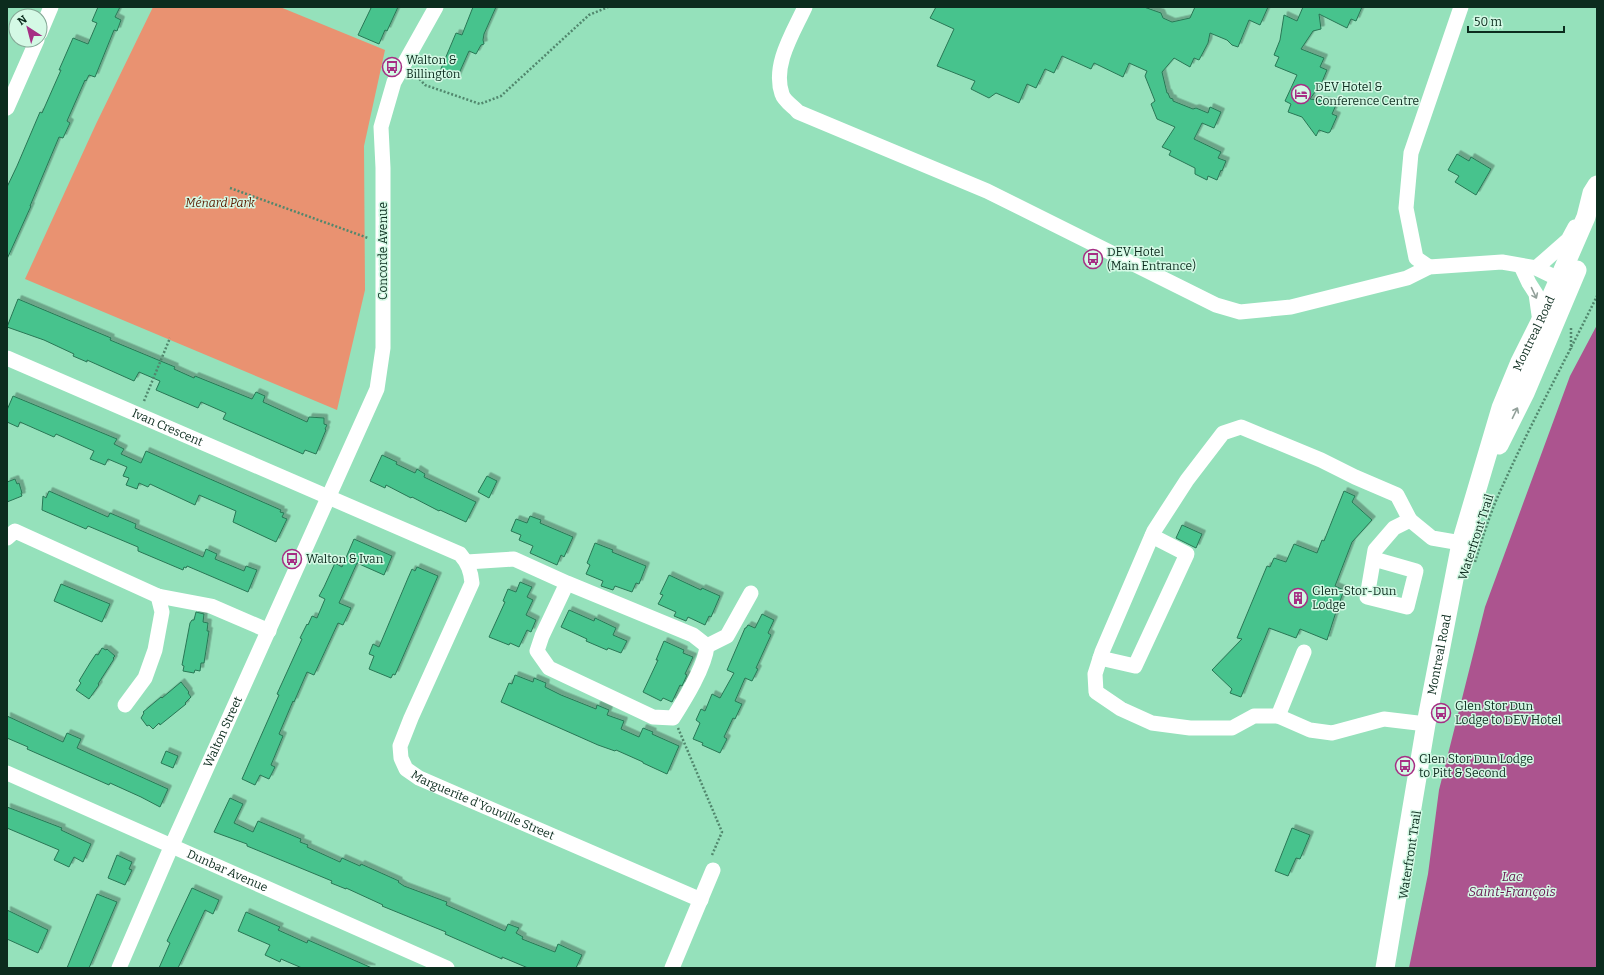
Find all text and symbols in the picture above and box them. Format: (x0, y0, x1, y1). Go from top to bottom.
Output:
north arrow (8, 8, 48, 48)
scale bar (1468, 8, 1564, 34)
text: N (15, 12, 30, 28)
text: 50 m (1474, 15, 1503, 29)
place label: Walton & Billington (406, 53, 461, 81)
bus stop icon: Walton & Billington (381, 56, 403, 78)
place label: DEV Hotel & Conference Centre (1315, 80, 1419, 108)
hotel icon: DEV Hotel & Conference Centre (1290, 83, 1312, 105)
park label: Ménard Park (185, 196, 255, 210)
street label: Concorde Avenue (376, 202, 390, 300)
place label: DEV Hotel (Main Entrance) (1107, 245, 1196, 273)
bus stop icon: DEV Hotel (Main Entrance) (1082, 248, 1104, 270)
one-way arrow (1531, 287, 1538, 299)
street label: Montreal Road (1510, 294, 1558, 373)
street label: Ivan Crescent (130, 406, 206, 449)
one-way arrow (1512, 407, 1519, 419)
street label: Waterfront Trail (1455, 492, 1497, 582)
bus stop icon: Walton & Ivan (281, 548, 303, 570)
place label: Walton & Ivan (306, 552, 384, 566)
place label: Glen-Stor-Dun Lodge (1312, 584, 1397, 612)
building icon: Glen-Stor-Dun Lodge (1287, 587, 1309, 609)
street label: Montreal Road (1425, 613, 1454, 696)
street label: Walton Street (201, 694, 245, 770)
place label: Glen Stor Dun Lodge to DEV Hotel (1455, 699, 1562, 727)
bus stop icon: Glen Stor Dun Lodge to DEV Hotel (1430, 702, 1452, 724)
place label: Glen Stor Dun Lodge to Pitt & Second (1419, 752, 1533, 780)
bus stop icon: Glen Stor Dun Lodge to Pitt & Second (1394, 755, 1416, 777)
street label: Marguerite d'Youville Street (408, 768, 557, 843)
street label: Waterfront Trail (1396, 809, 1424, 900)
street label: Dunbar Avenue (185, 847, 270, 895)
water label: Lac Saint-François (1468, 869, 1556, 899)

